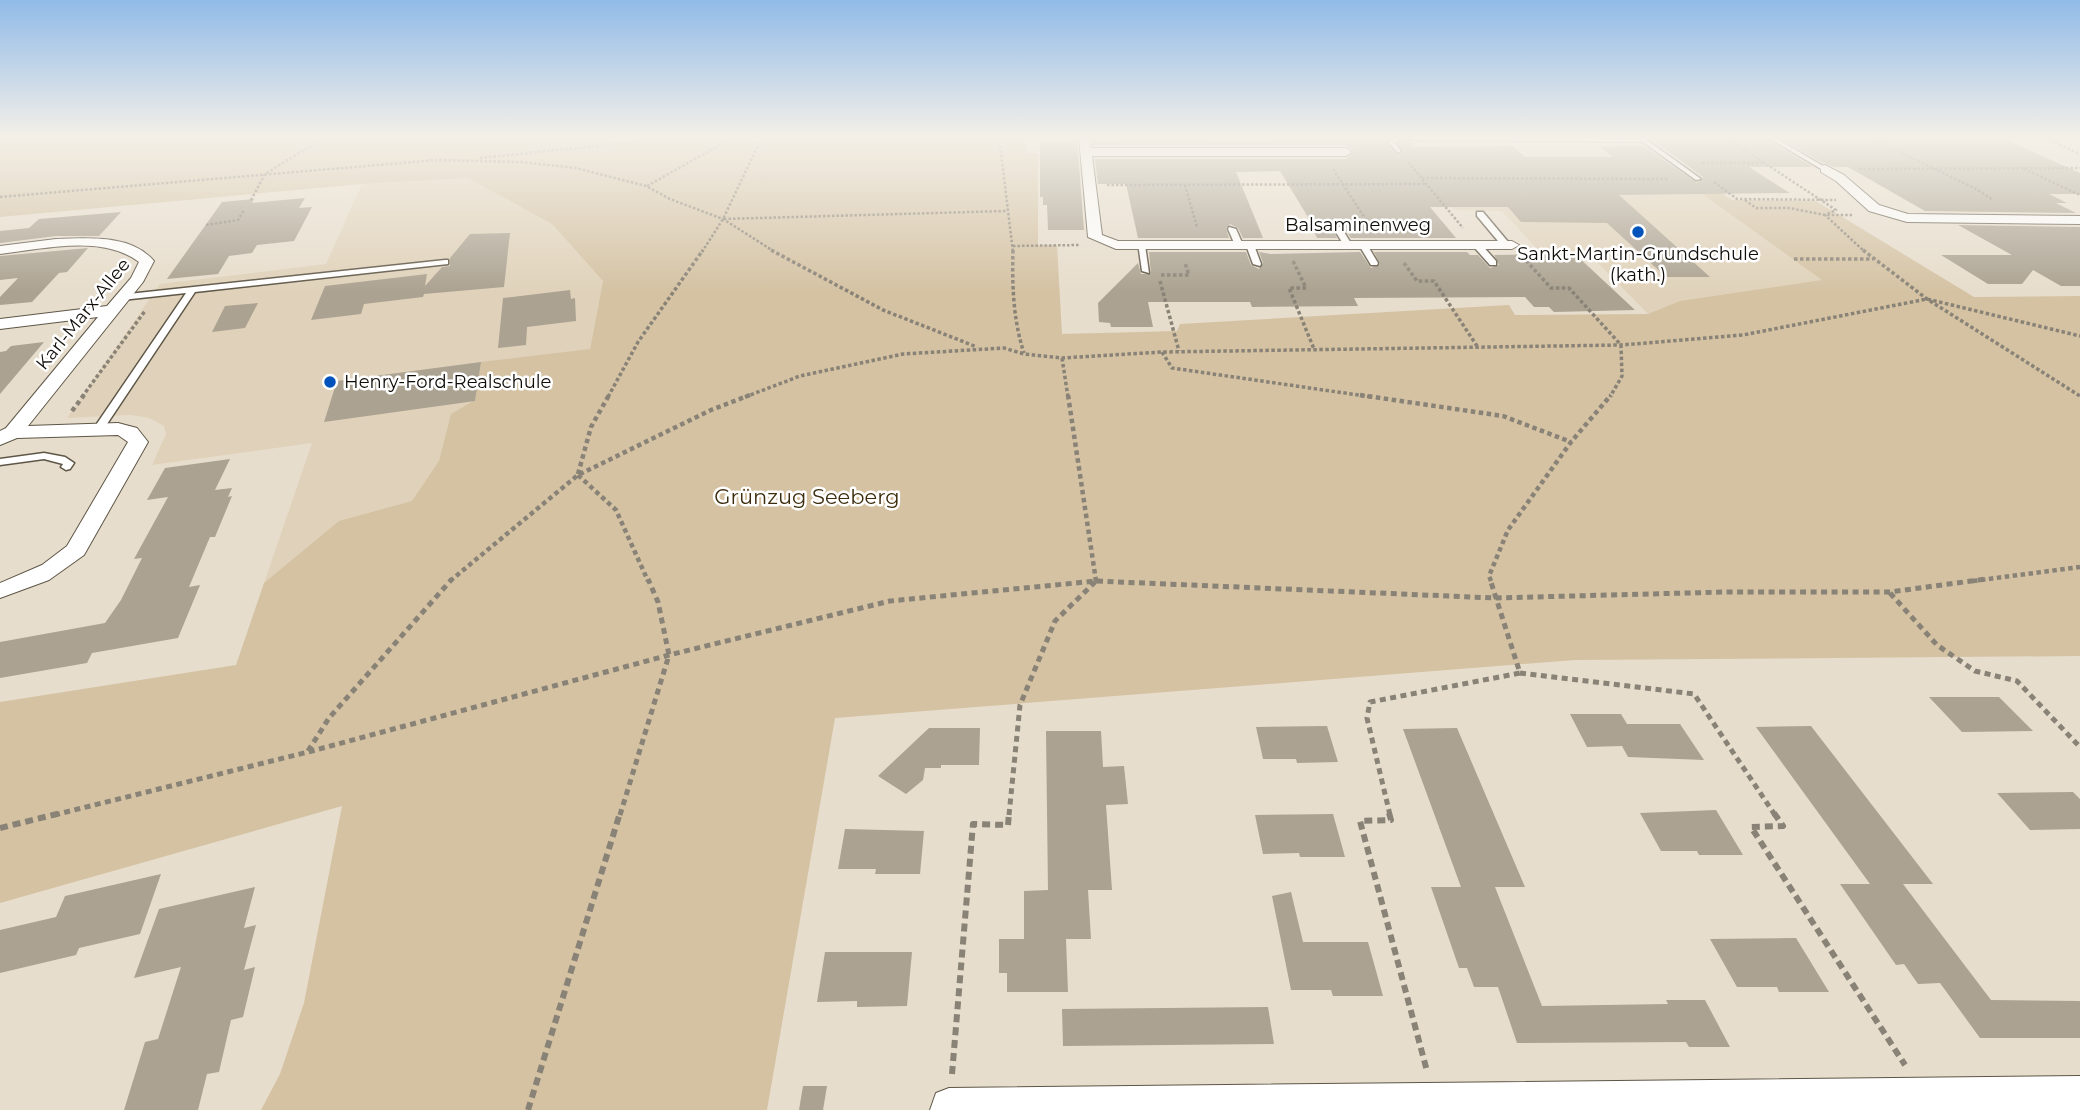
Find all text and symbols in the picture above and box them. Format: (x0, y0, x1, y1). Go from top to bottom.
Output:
street label: Balsaminenweg (1285, 214, 1431, 236)
marker: Sankt-Martin-Grundschule (kath.) (1630, 224, 1646, 240)
place label: Sankt-Martin-Grundschule (kath.) (1517, 243, 1759, 286)
street label: Karl-Marx-Allee (31, 254, 135, 374)
place label: Henry-Ford-Realschule (344, 371, 552, 393)
marker: Henry-Ford-Realschule (322, 374, 338, 390)
park label: Grünzug Seeberg (714, 484, 900, 509)

